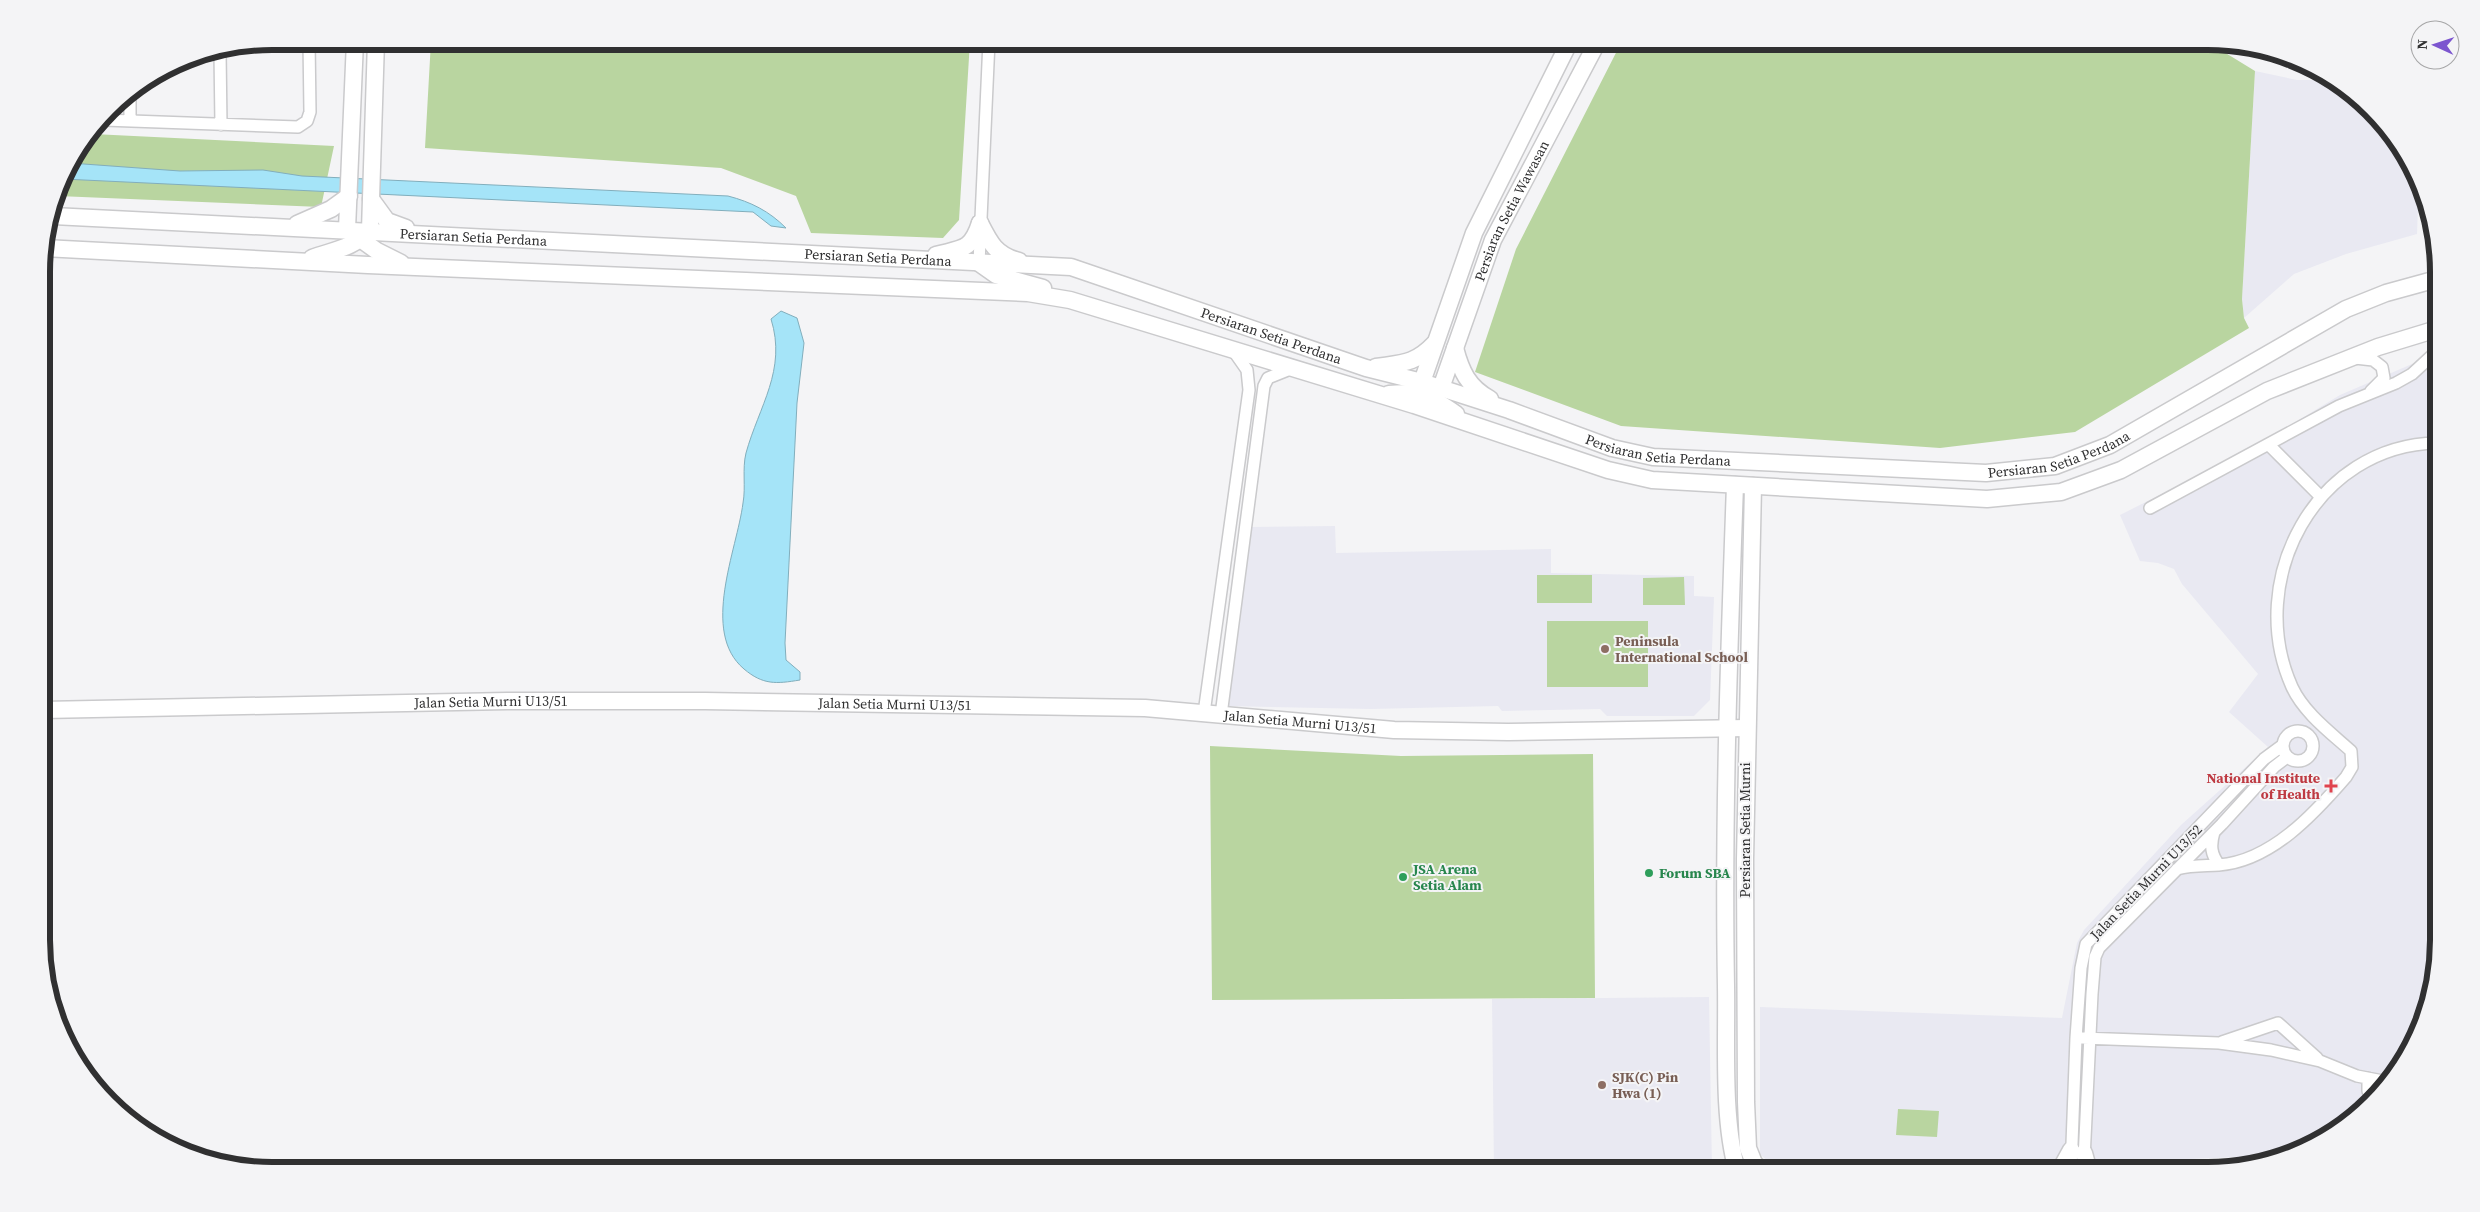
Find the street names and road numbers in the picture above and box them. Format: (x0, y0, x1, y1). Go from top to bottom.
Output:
street label: Persiaran Setia Wawasan (1469, 136, 1554, 284)
street label: Persiaran Setia Perdana (399, 223, 549, 251)
street label: Persiaran Setia Perdana (804, 244, 953, 271)
street label: Persiaran Setia Perdana (1198, 302, 1345, 369)
street label: Persiaran Setia Perdana (1987, 425, 2134, 483)
street label: Persiaran Setia Perdana (1582, 429, 1732, 471)
street label: Jalan Setia Murni U13/51 (413, 691, 568, 713)
street label: Jalan Setia Murni U13/51 (817, 693, 972, 715)
street label: Jalan Setia Murni U13/51 (1222, 705, 1378, 738)
street label: Persiaran Setia Murni (1735, 762, 1755, 898)
street label: Jalan Setia Murni U13/52 (2085, 820, 2206, 945)

